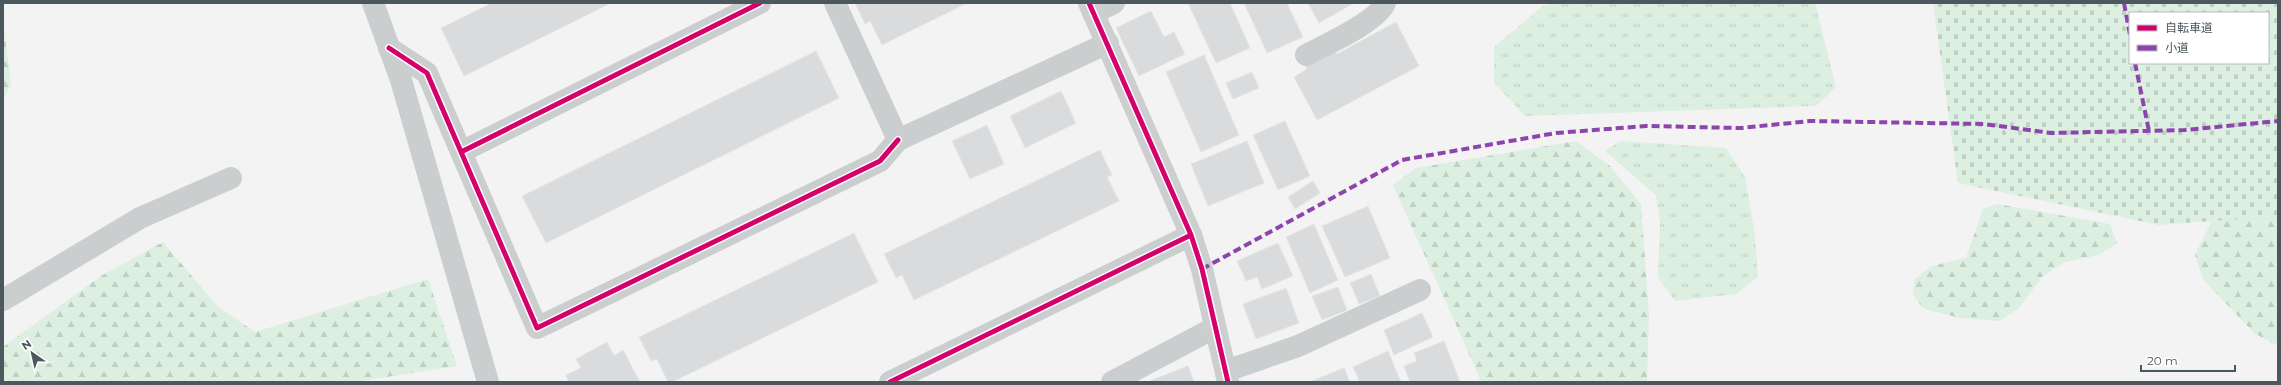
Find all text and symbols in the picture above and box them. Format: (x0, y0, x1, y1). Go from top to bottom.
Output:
legend (2129, 12, 2269, 64)
text: 自転車道 (2165, 20, 2213, 35)
text: 小道 (2165, 40, 2189, 55)
north arrow (12, 333, 52, 373)
text: N (19, 336, 34, 353)
scale bar (2141, 347, 2235, 373)
text: 20 m (2147, 353, 2178, 368)

